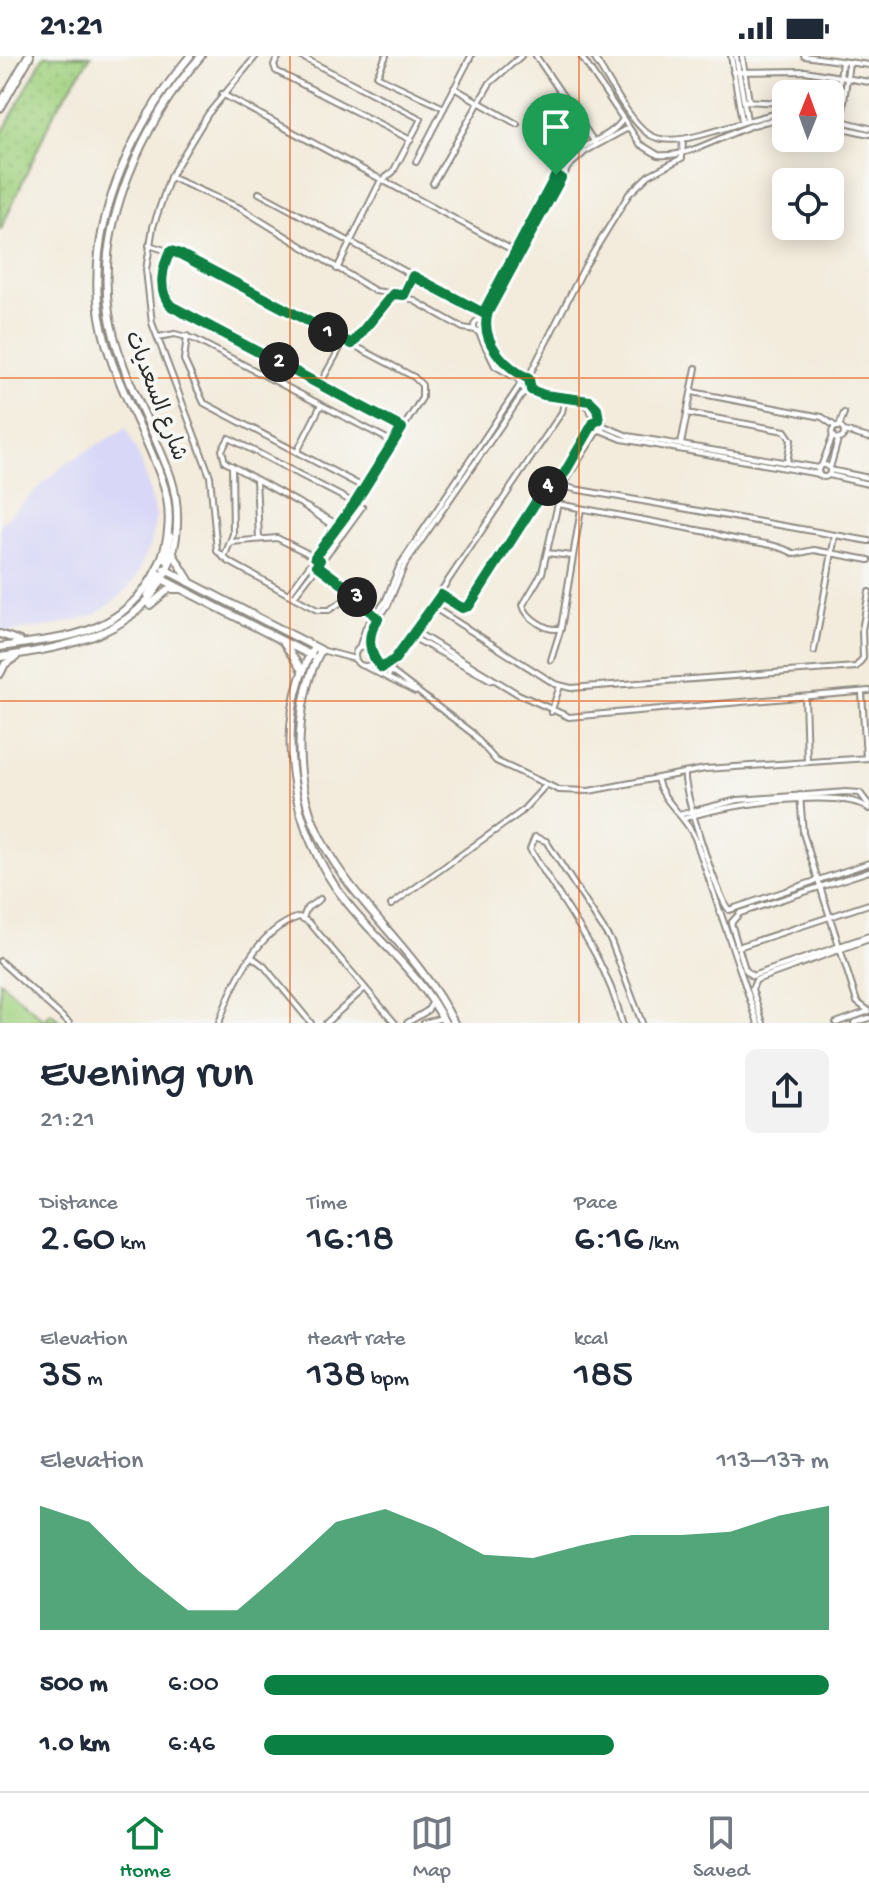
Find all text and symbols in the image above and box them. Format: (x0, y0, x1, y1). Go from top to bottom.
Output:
text: 21:21 (40, 11, 103, 46)
north arrow (772, 80, 844, 152)
map controls (772, 80, 844, 240)
pin (522, 93, 590, 175)
icon: arrive (534, 105, 578, 149)
button: locate (772, 168, 844, 240)
pin: 1 (308, 312, 348, 352)
text: 1 (324, 319, 332, 345)
street label: شارع السعديات (118, 328, 191, 465)
pin: 2 (259, 342, 299, 382)
text: 2 (274, 349, 284, 375)
pin: 4 (528, 466, 568, 506)
text: 4 (543, 473, 553, 499)
pin: 3 (337, 577, 377, 617)
text: 3 (351, 584, 363, 610)
button: share (745, 1049, 829, 1133)
text: Evening run (40, 1050, 253, 1102)
text: 21:21 (40, 1106, 95, 1137)
text: Distance (40, 1191, 118, 1217)
text: Time (307, 1191, 347, 1217)
text: Pace (574, 1191, 617, 1217)
text: 2.60 (40, 1217, 115, 1264)
text: 16:18 (307, 1217, 394, 1264)
text: 6:16 (574, 1217, 643, 1264)
text: km (115, 1231, 146, 1257)
text: /km (643, 1231, 679, 1257)
text: Elevation (40, 1327, 127, 1353)
text: Heart rate (307, 1327, 405, 1353)
text: kcal (574, 1327, 608, 1353)
text: 35 (40, 1353, 82, 1400)
text: 138 (307, 1353, 366, 1400)
text: 185 (574, 1353, 633, 1400)
text: m (82, 1367, 103, 1393)
text: bpm (366, 1367, 409, 1393)
text: Elevation (40, 1447, 143, 1478)
text: 113–137 m (716, 1447, 829, 1478)
text: 500 m (40, 1670, 108, 1701)
text: 6:00 (168, 1670, 219, 1701)
text: 1.0 km (40, 1730, 110, 1761)
text: 6:46 (168, 1730, 215, 1761)
tab: Home (120, 1811, 171, 1885)
tab: Map (410, 1811, 454, 1885)
tab: Saved (693, 1811, 749, 1885)

